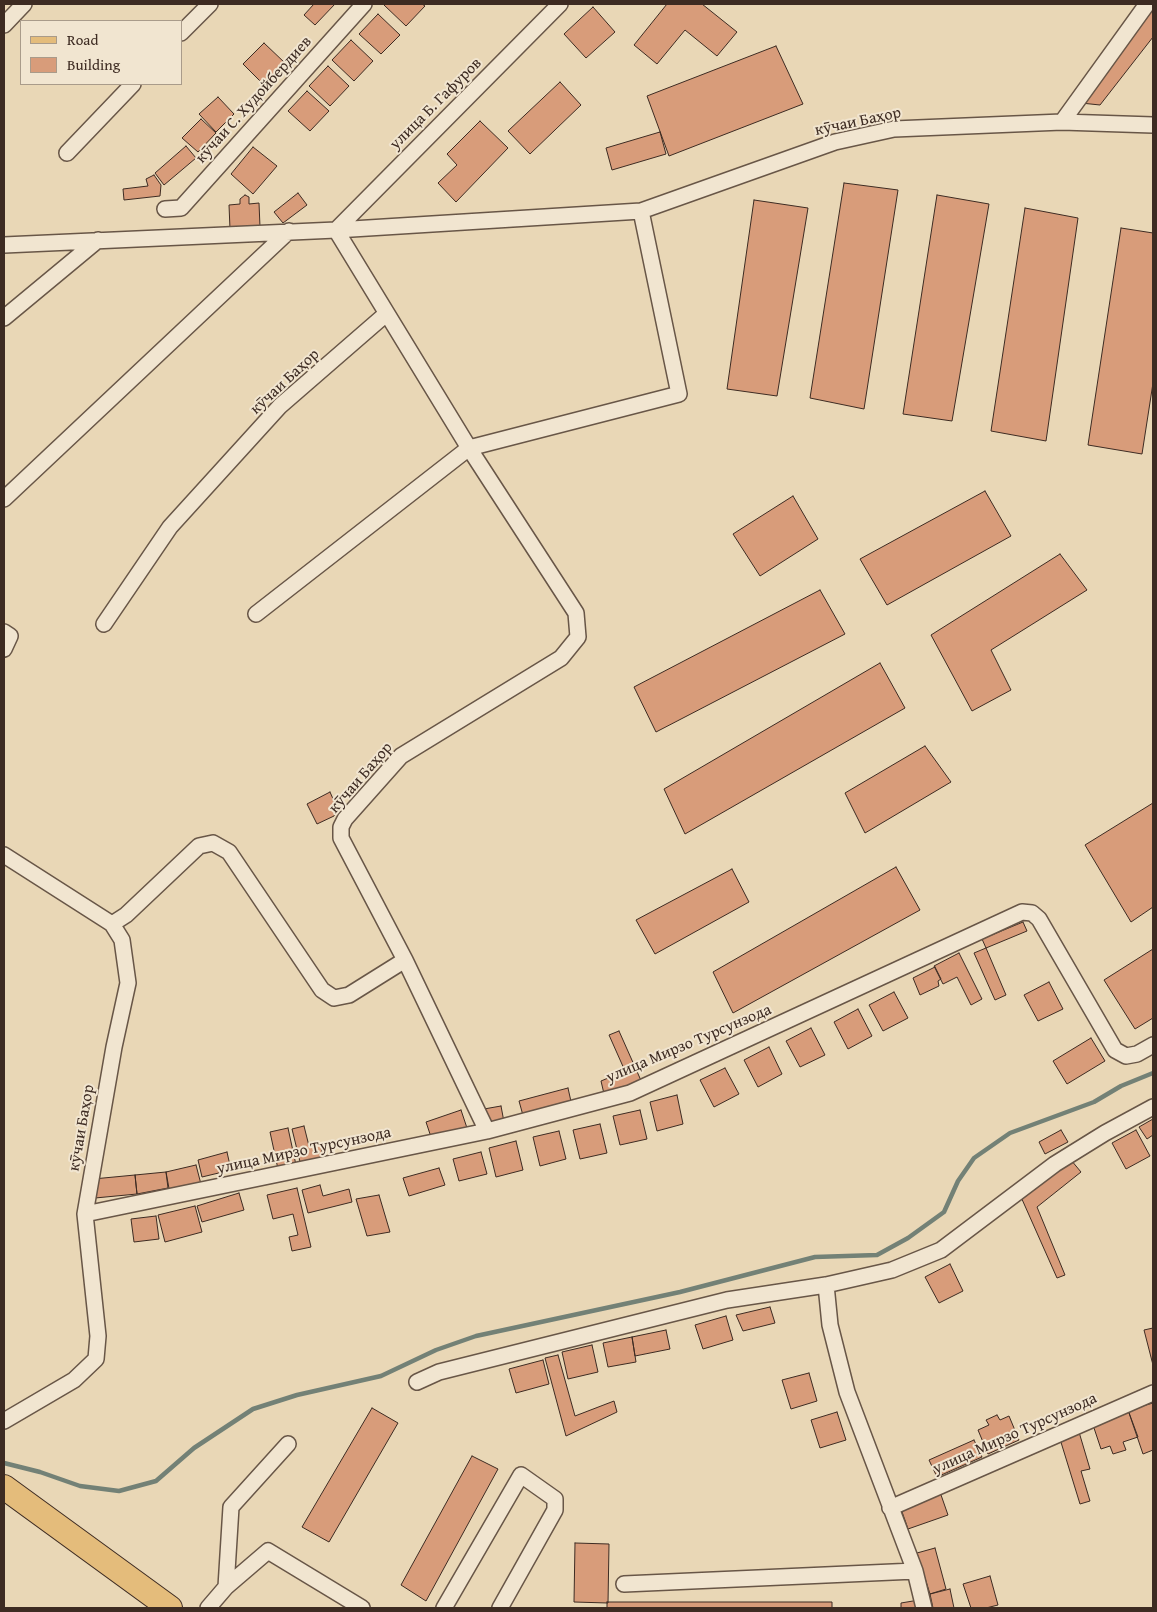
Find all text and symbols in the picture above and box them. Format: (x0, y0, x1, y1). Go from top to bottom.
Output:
legend (20, 20, 182, 85)
text: Road (67, 29, 98, 50)
street label: кӯчаи С. Худойбердиев (192, 33, 316, 167)
text: Building (67, 54, 120, 75)
street label: улица Б. Гафуров (386, 54, 486, 154)
street label: кӯчаи Баҳор (813, 104, 903, 140)
street label: кӯчаи Баҳор (246, 345, 324, 419)
street label: кӯчаи Баҳор (325, 739, 397, 817)
street label: улица Мирзо Турсунзода (603, 1000, 775, 1088)
street label: кӯчаи Баҳор (65, 1083, 99, 1173)
street label: улица Мирзо Турсунзода (215, 1123, 393, 1179)
street label: улица Мирзо Турсунзода (930, 1389, 1100, 1479)

